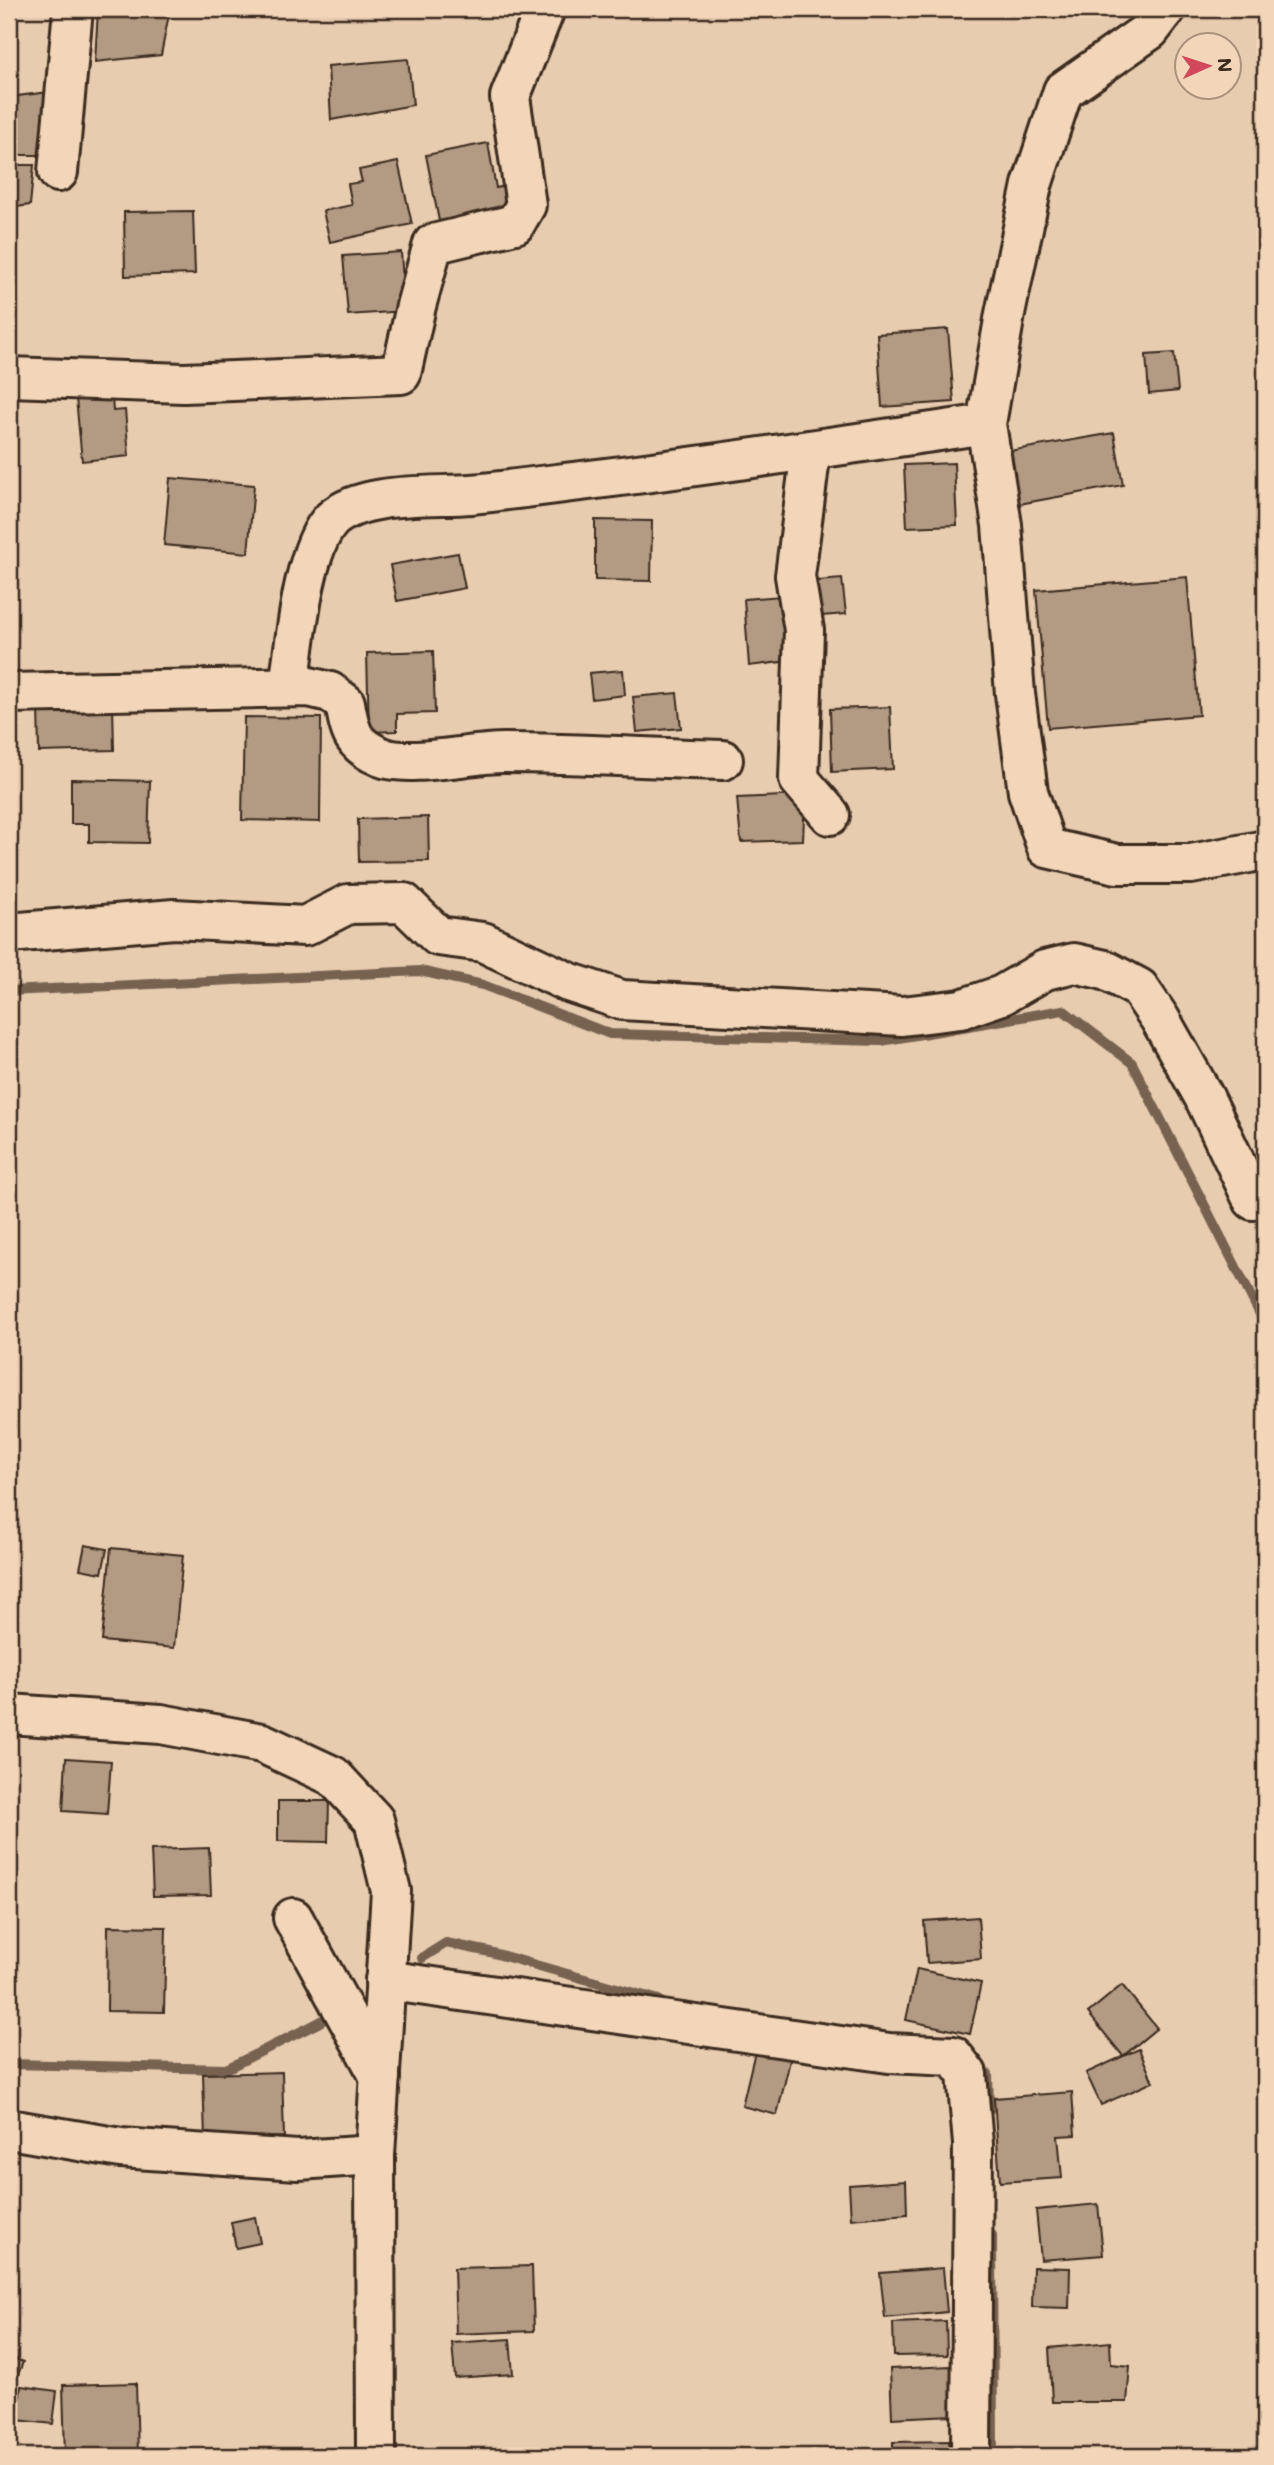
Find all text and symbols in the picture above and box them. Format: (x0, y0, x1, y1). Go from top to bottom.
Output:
north arrow (1172, 32, 1242, 102)
text: N (1213, 57, 1238, 73)

